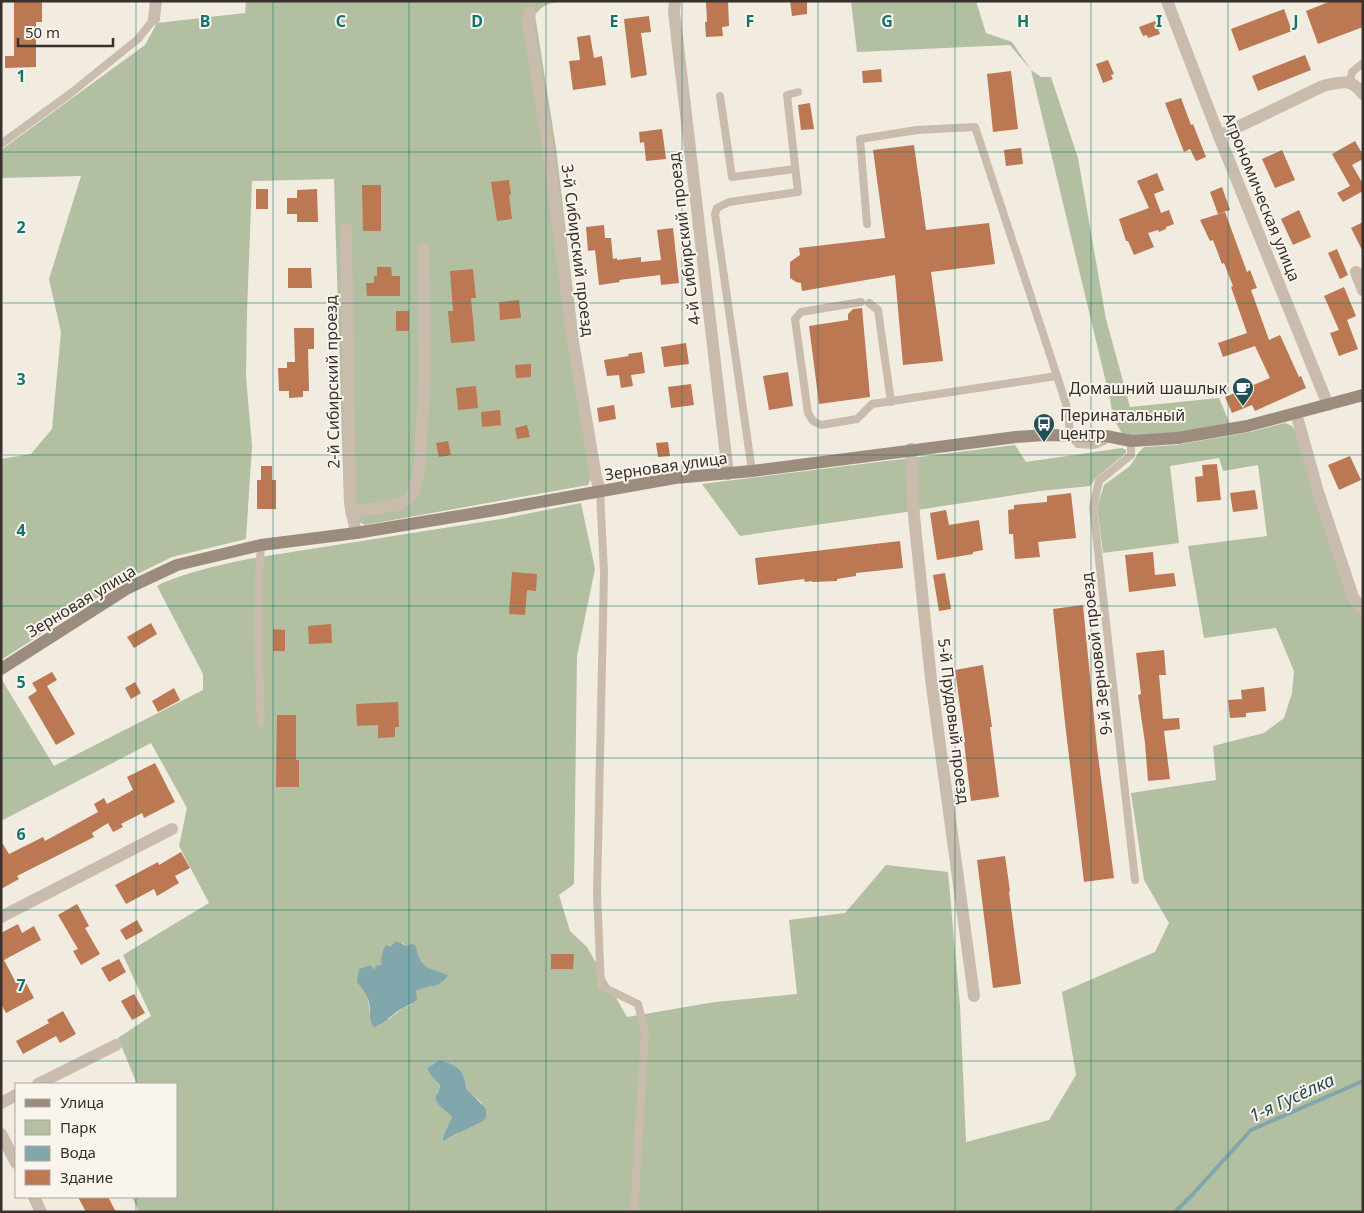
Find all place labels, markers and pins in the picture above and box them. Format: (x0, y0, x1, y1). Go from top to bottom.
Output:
cafe icon: Домашний шашлык (1231, 376, 1255, 407)
place label: Домашний шашлык (1069, 377, 1227, 399)
place label: Перинатальный центр (1060, 404, 1185, 444)
bus stop icon: Перинатальный центр (1032, 412, 1056, 443)

